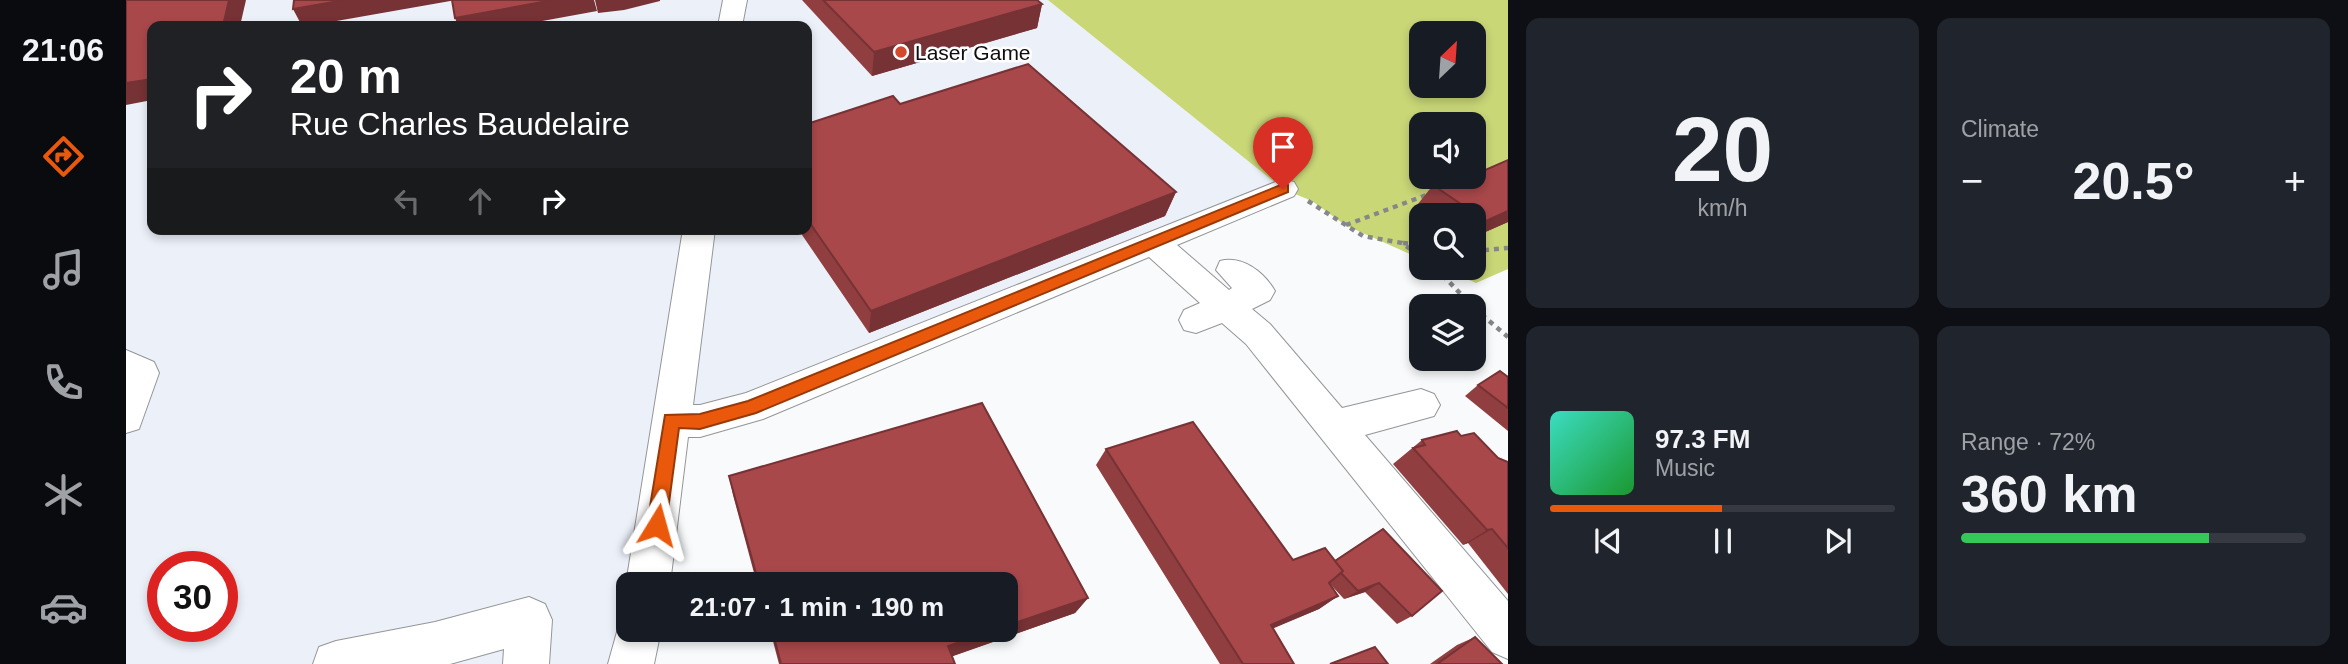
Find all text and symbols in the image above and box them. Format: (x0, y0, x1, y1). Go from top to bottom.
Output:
north arrow (1409, 21, 1486, 98)
map controls (1409, 21, 1486, 371)
text: 21:06 (22, 32, 104, 68)
place label: Laser Game (915, 41, 1031, 64)
marker: Laser Game (893, 44, 909, 60)
icon: right (175, 49, 266, 140)
text: 20 m (290, 49, 402, 103)
text: 20 (1672, 99, 1773, 200)
text: Rue Charles Baudelaire (290, 106, 630, 142)
button: sound (1409, 112, 1486, 189)
text: Climate (1961, 116, 2039, 142)
pin (1253, 117, 1313, 189)
icon: arrive (1264, 128, 1302, 166)
icon: directions (39, 132, 88, 181)
text: 20.5° (2072, 152, 2195, 210)
text: − (1961, 160, 1983, 202)
text: + (2284, 160, 2306, 202)
icon: left (388, 182, 426, 220)
icon: ahead (461, 182, 499, 220)
icon: right (534, 182, 572, 220)
text: km/h (1698, 195, 1747, 221)
button: search (1409, 203, 1486, 280)
icon: music (39, 245, 88, 294)
button: layers (1409, 294, 1486, 371)
icon: phone (39, 358, 88, 407)
text: 97.3 FM (1655, 424, 1750, 454)
text: Range · 72% (1961, 429, 2095, 455)
text: Music (1655, 455, 1715, 481)
text: 360 km (1961, 465, 2137, 523)
icon: climate (39, 470, 88, 519)
position arrow (620, 488, 694, 562)
icon: previous (1589, 522, 1627, 560)
icon: pause (1704, 522, 1742, 560)
icon: next (1819, 522, 1857, 560)
speed limit sign: 30 (147, 551, 238, 642)
icon: car (39, 583, 88, 632)
text: 21:07 · 1 min · 190 m (690, 592, 944, 622)

